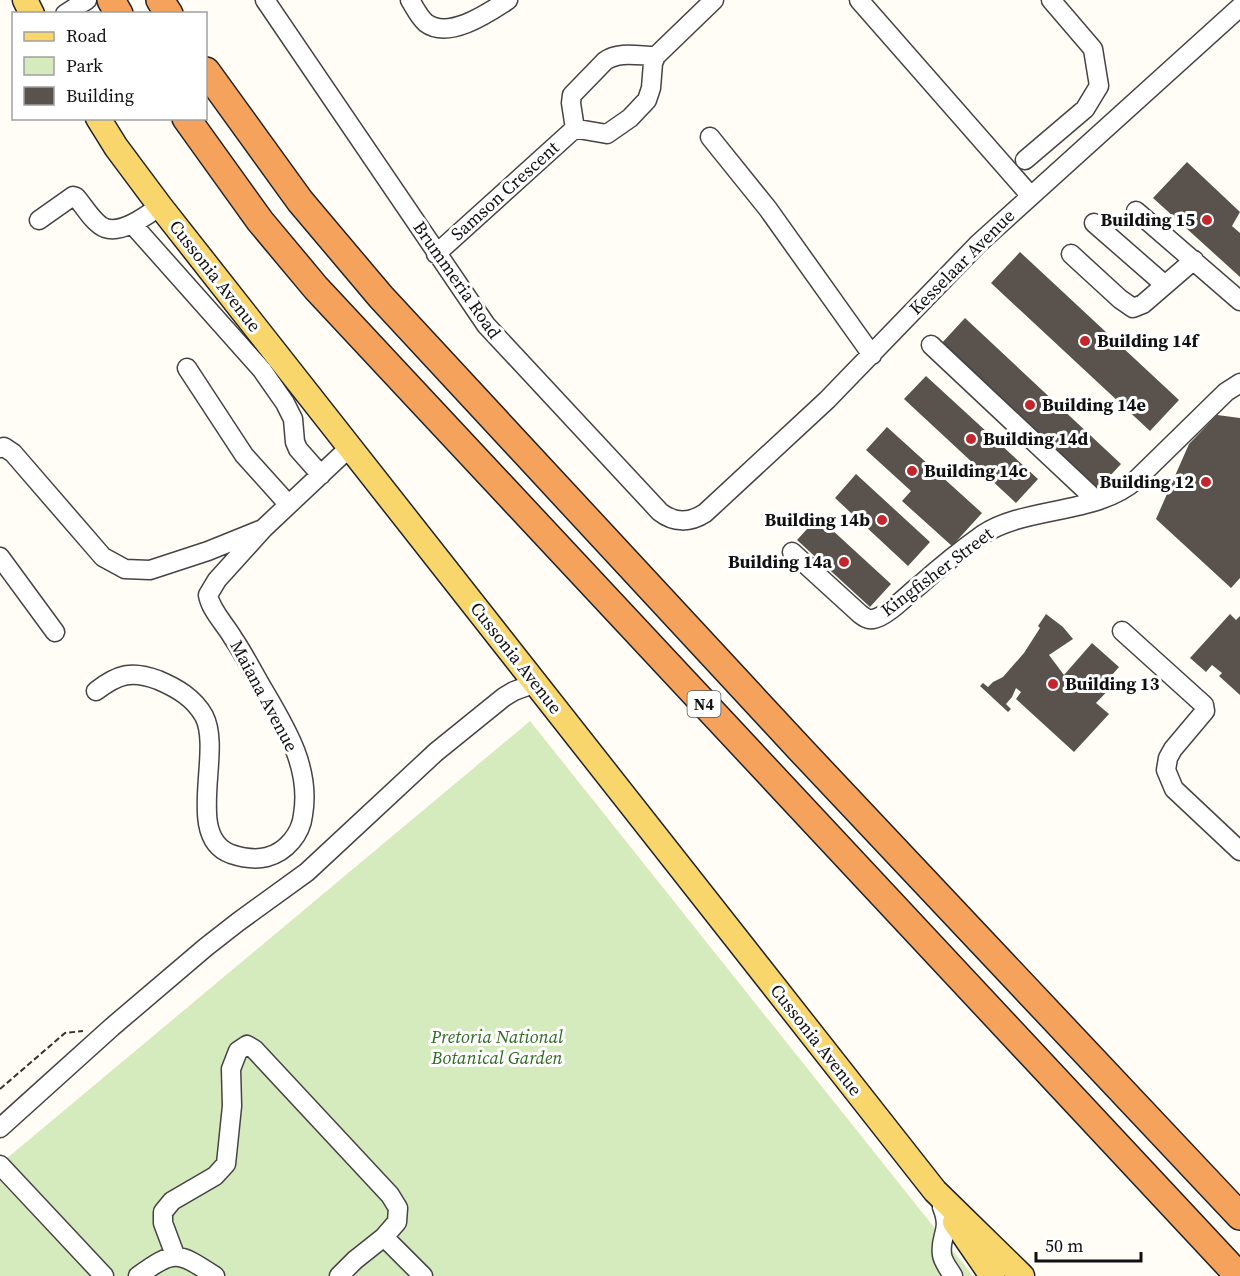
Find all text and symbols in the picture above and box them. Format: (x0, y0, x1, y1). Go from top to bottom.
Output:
legend (12, 12, 207, 120)
text: Road (66, 23, 107, 48)
text: Park (66, 53, 103, 78)
text: Building (66, 83, 134, 108)
street label: Samson Crescent (445, 135, 564, 246)
street label: Kesselaar Avenue (903, 203, 1020, 320)
place label: Building 15 (1100, 207, 1195, 232)
marker: Building 15 (1200, 213, 1214, 227)
street label: Cussonia Avenue (164, 214, 267, 337)
street label: Brummeria Road (408, 216, 507, 343)
place label: Building 14f (1097, 328, 1201, 353)
marker: Building 14f (1078, 334, 1092, 348)
place label: Building 14e (1042, 392, 1146, 417)
marker: Building 14e (1023, 398, 1037, 412)
place label: Building 14d (983, 426, 1089, 451)
marker: Building 14d (964, 432, 978, 446)
place label: Building 14c (924, 458, 1028, 483)
marker: Building 14c (905, 464, 919, 478)
place label: Building 12 (1099, 469, 1194, 494)
marker: Building 12 (1199, 475, 1213, 489)
place label: Building 14b (765, 507, 870, 532)
marker: Building 14b (875, 513, 889, 527)
street label: Kingfisher Street (875, 521, 998, 622)
place label: Building 14a (728, 549, 832, 574)
marker: Building 14a (837, 555, 851, 569)
street label: Cussonia Avenue (465, 596, 568, 719)
street label: Maiana Avenue (225, 636, 304, 756)
place label: Building 13 (1065, 671, 1160, 696)
marker: Building 13 (1046, 677, 1060, 691)
road number: N4 (688, 691, 720, 717)
street label: Cussonia Avenue (765, 978, 868, 1101)
park label: Pretoria National Botanical Garden (430, 1024, 563, 1070)
scale bar (1036, 1225, 1141, 1263)
text: 50 m (1045, 1233, 1083, 1258)

